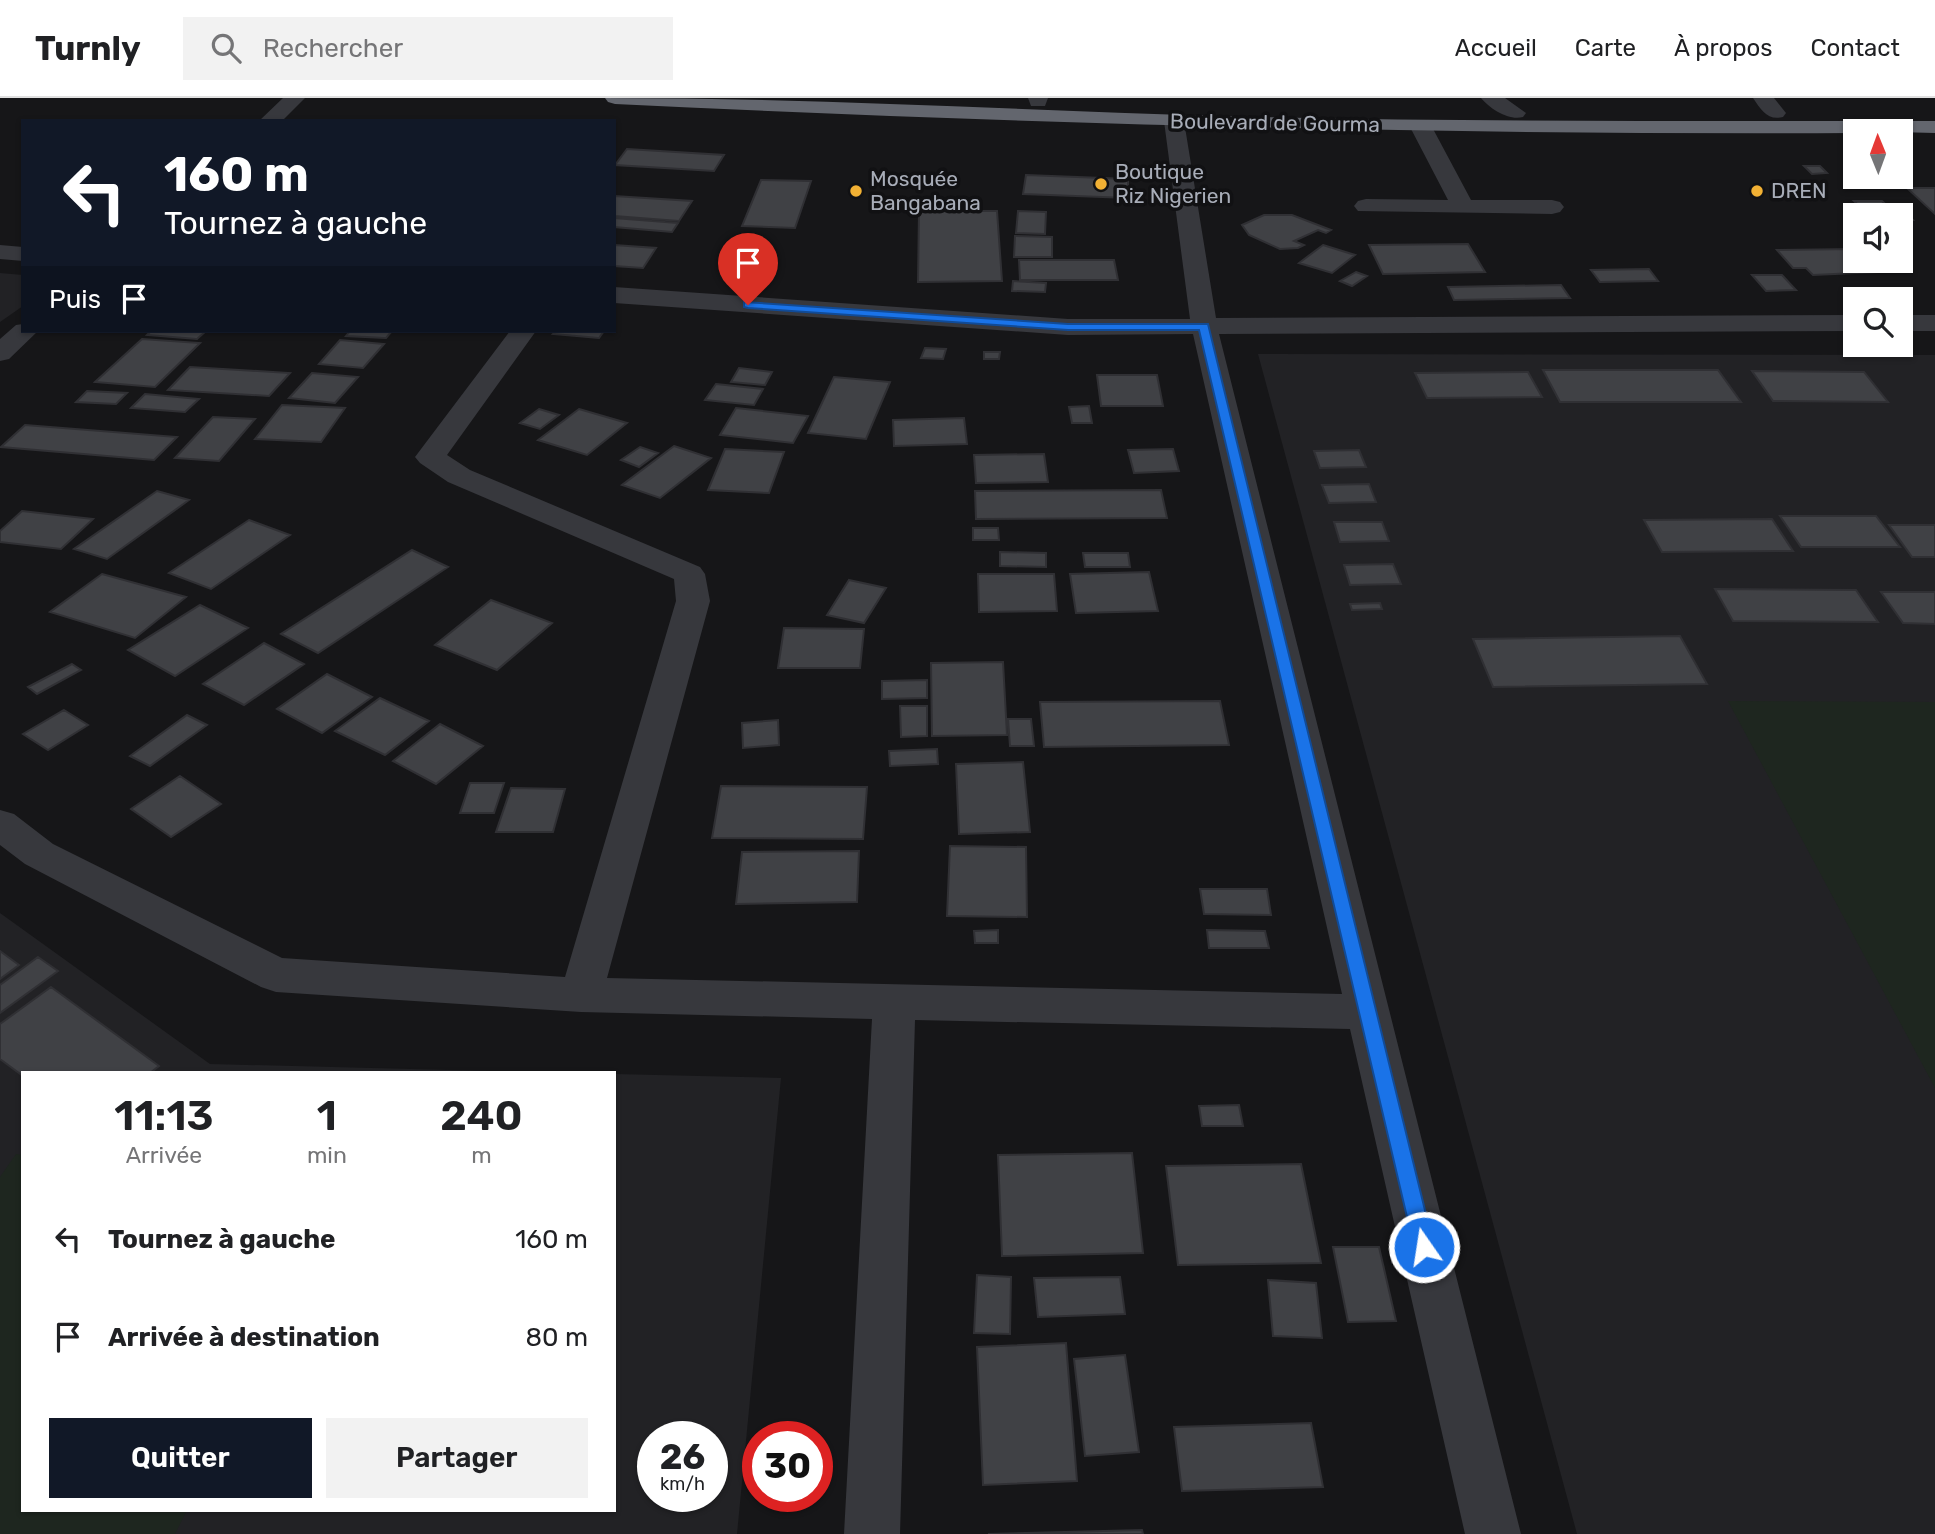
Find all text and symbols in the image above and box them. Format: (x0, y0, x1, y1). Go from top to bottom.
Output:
search box (183, 17, 673, 80)
text: Turnly (35, 29, 141, 68)
icon: search (207, 29, 245, 67)
text: Rechercher (263, 33, 403, 64)
text: Accueil (1455, 34, 1537, 62)
text: Carte (1575, 34, 1636, 62)
text: À propos (1674, 34, 1773, 62)
text: Contact (1811, 34, 1900, 62)
street label: Boulevard de Gourma (1170, 108, 1380, 137)
north arrow (1843, 119, 1913, 189)
map controls (1843, 119, 1913, 357)
text: 160 m (164, 145, 309, 203)
icon: left (49, 147, 140, 238)
place label: Boutique Riz Nigerien (1115, 159, 1231, 208)
place label: Mosquée Bangabana (870, 166, 981, 215)
marker: Boutique Riz Nigerien (1093, 176, 1109, 192)
place label: DREN (1771, 178, 1827, 203)
marker: Mosquée Bangabana (848, 183, 864, 199)
marker: DREN (1749, 183, 1765, 199)
button: sound (1843, 203, 1913, 273)
text: Tournez à gauche (164, 204, 427, 242)
pin (718, 233, 778, 305)
icon: arrive (729, 244, 767, 282)
icon: arrive (115, 280, 153, 318)
text: Puis (49, 284, 101, 315)
button: search (1843, 287, 1913, 357)
text: 11:13 (114, 1091, 214, 1141)
text: 1 (317, 1091, 337, 1141)
text: 240 (440, 1091, 523, 1141)
text: Arrivée (126, 1141, 202, 1169)
text: min (307, 1141, 347, 1169)
text: m (471, 1141, 492, 1169)
position arrow (1387, 1210, 1461, 1284)
icon: left (49, 1220, 87, 1258)
text: Tournez à gauche (108, 1224, 336, 1255)
text: 160 m (515, 1224, 588, 1255)
icon: arrive (49, 1318, 87, 1356)
text: Arrivée à destination (108, 1322, 380, 1353)
text: 80 m (525, 1322, 588, 1353)
button: Quitter (49, 1418, 312, 1498)
button: Partager (326, 1418, 588, 1498)
speed limit sign: 30 (742, 1421, 833, 1512)
text: 26 (660, 1436, 705, 1478)
text: km/h (660, 1473, 705, 1495)

